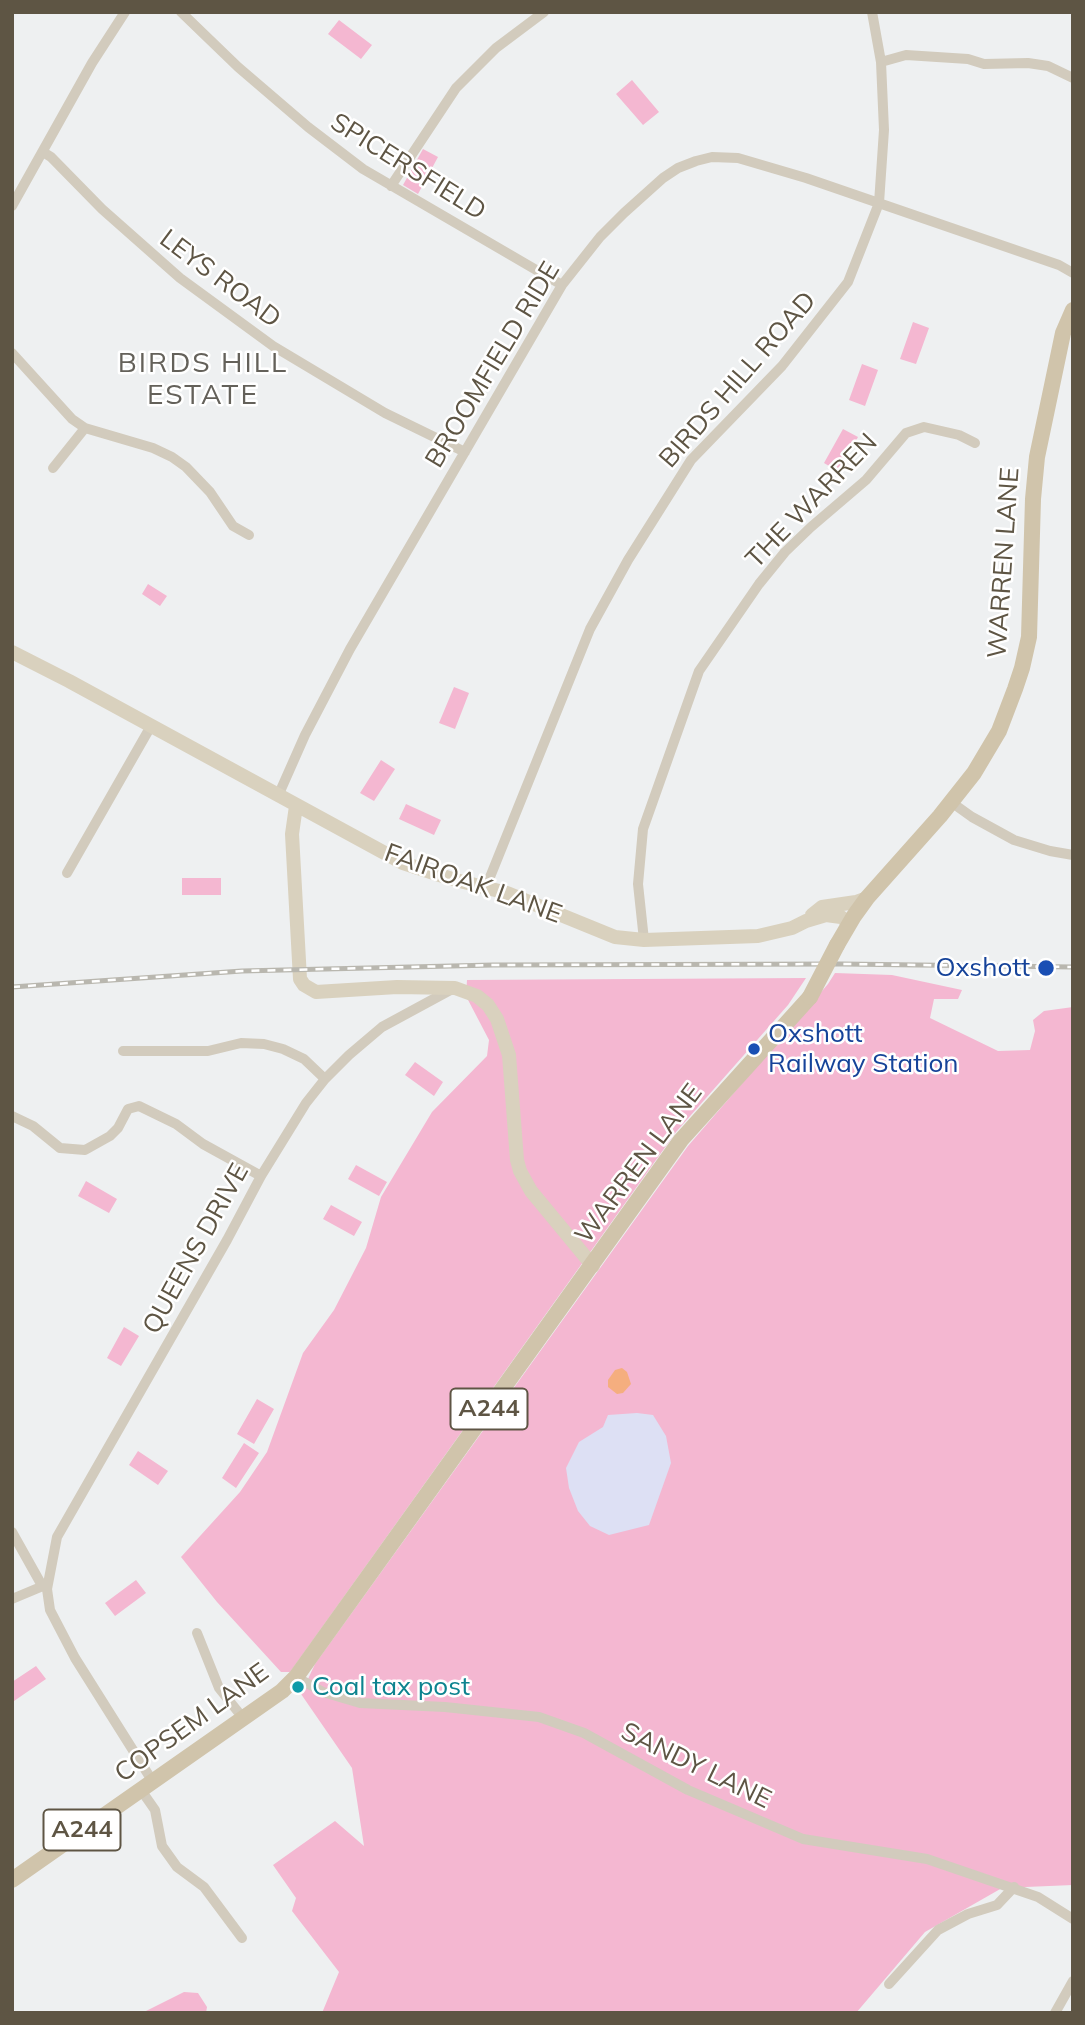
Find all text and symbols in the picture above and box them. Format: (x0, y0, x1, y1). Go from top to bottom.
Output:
street label: SPICERSFIELD (325, 107, 491, 227)
street label: LEYS ROAD (153, 223, 287, 335)
street label: BROOMFIELD RIDE (419, 256, 567, 474)
street label: BIRDS HILL ROAD (653, 286, 823, 474)
district label: BIRDS HILL ESTATE (119, 347, 287, 413)
street label: THE WARREN (740, 427, 884, 575)
street label: WARREN LANE (982, 466, 1026, 660)
street label: FAIROAK LANE (380, 837, 566, 931)
place label: Oxshott (935, 952, 1030, 984)
marker: Oxshott (1036, 958, 1056, 978)
place label: Oxshott Railway Station (768, 1018, 959, 1080)
marker: Oxshott Railway Station (746, 1041, 762, 1057)
street label: WARREN LANE (569, 1078, 709, 1250)
street label: QUEENS DRIVE (136, 1159, 256, 1339)
road number: A244 (450, 1388, 528, 1429)
street label: COPSEM LANE (109, 1657, 275, 1789)
place label: Coal tax post (312, 1671, 470, 1703)
marker: Coal tax post (290, 1679, 306, 1695)
street label: SANDY LANE (616, 1716, 776, 1816)
road number: A244 (43, 1810, 120, 1851)

